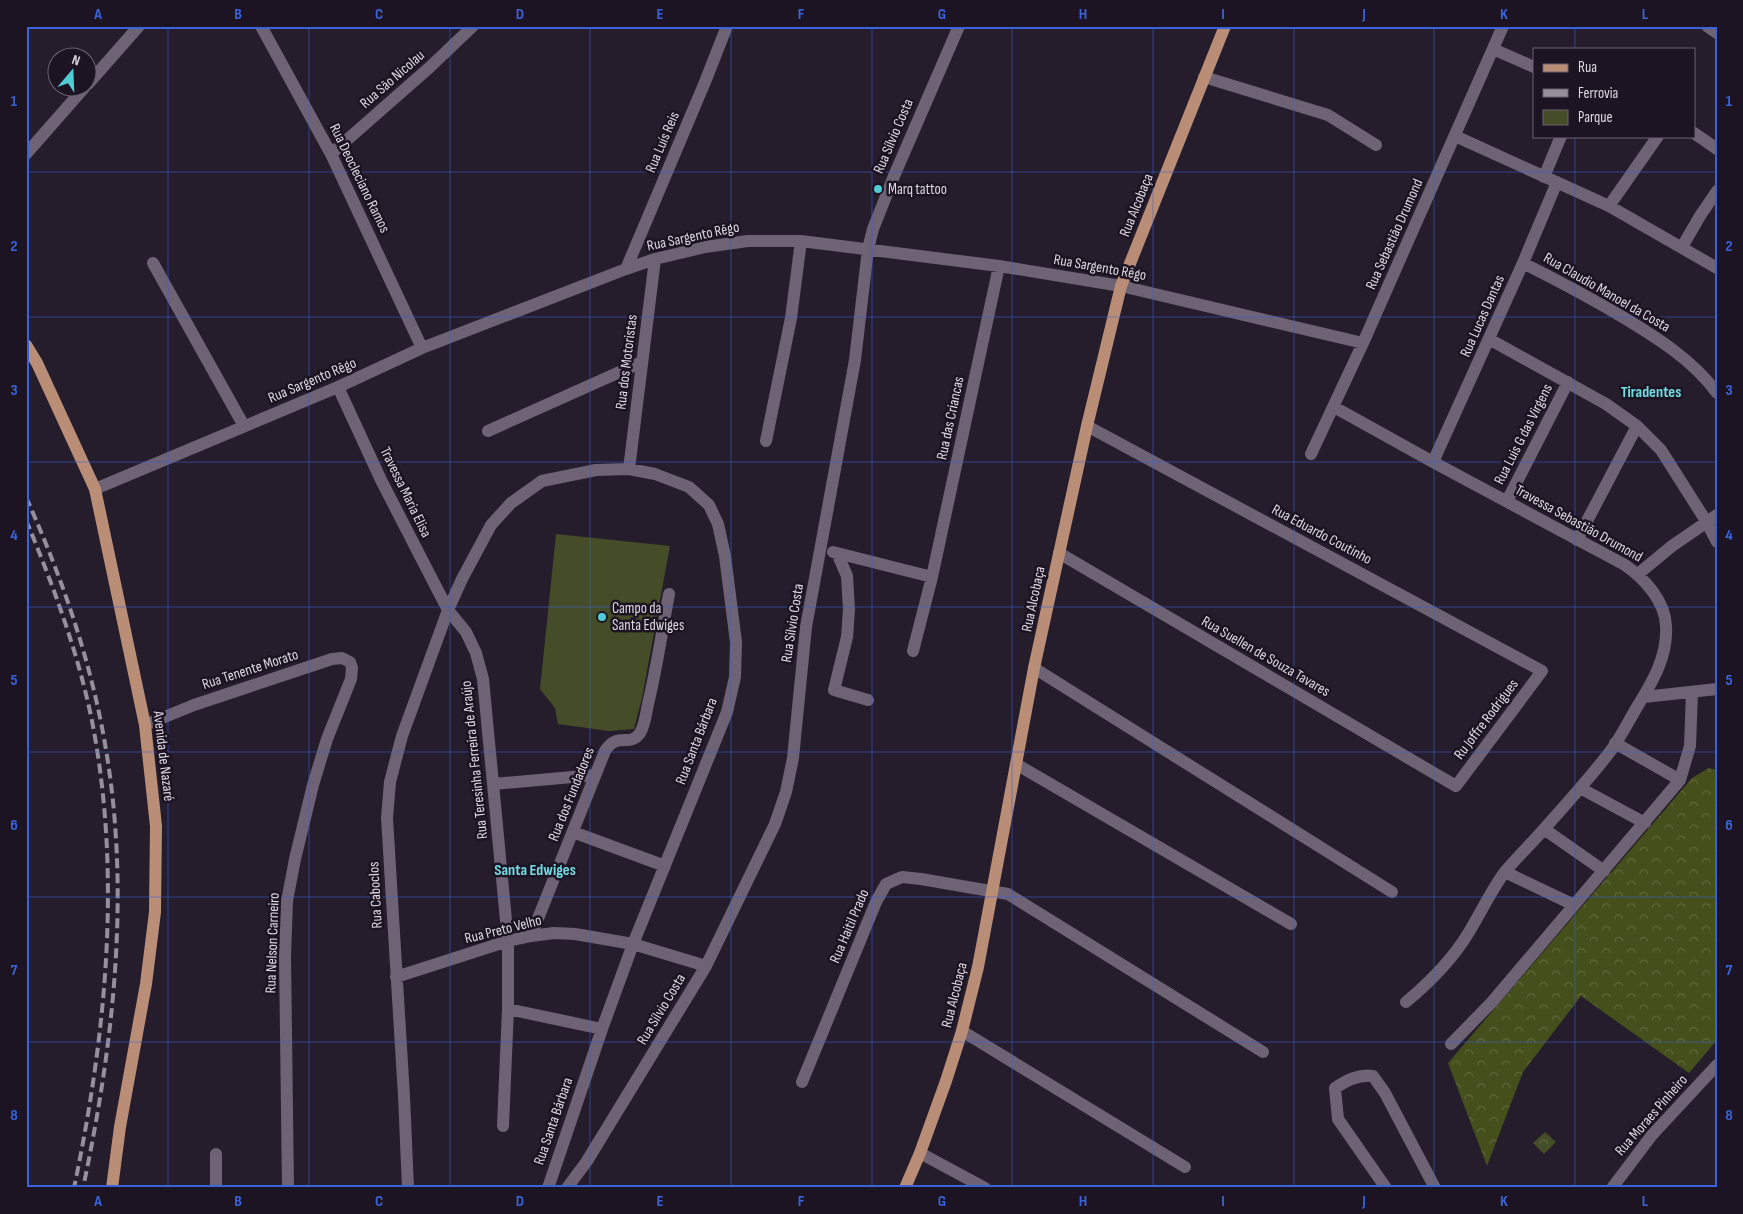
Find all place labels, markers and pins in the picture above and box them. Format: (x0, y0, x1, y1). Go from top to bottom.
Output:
place label: Marq tattoo (888, 180, 947, 199)
marker: Marq tattoo (872, 183, 884, 195)
place label: Campo da Santa Edwiges (612, 599, 684, 635)
marker: Campo da Santa Edwiges (596, 611, 608, 623)

